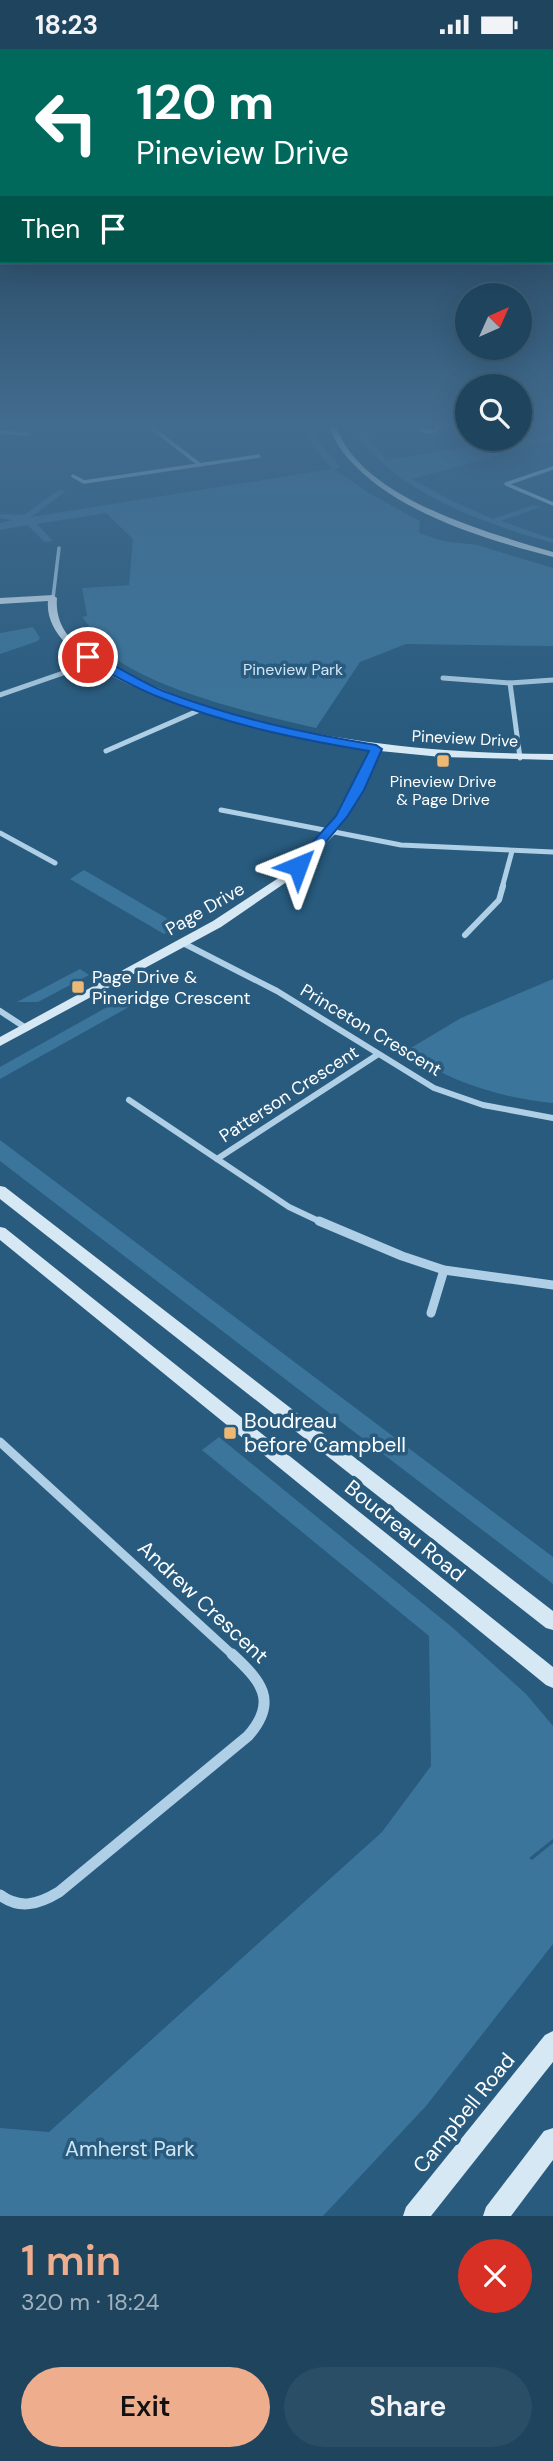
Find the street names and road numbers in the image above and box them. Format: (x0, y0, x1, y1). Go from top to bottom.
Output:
street label: Pineview Drive (411, 725, 519, 752)
street label: Page Drive (161, 877, 249, 941)
street label: Princeton Crescent (296, 978, 446, 1082)
street label: Patterson Crescent (215, 1040, 363, 1148)
street label: Boudreau Road (339, 1474, 471, 1588)
street label: Andrew Crescent (132, 1534, 274, 1670)
street label: Campbell Road (407, 2047, 521, 2179)

